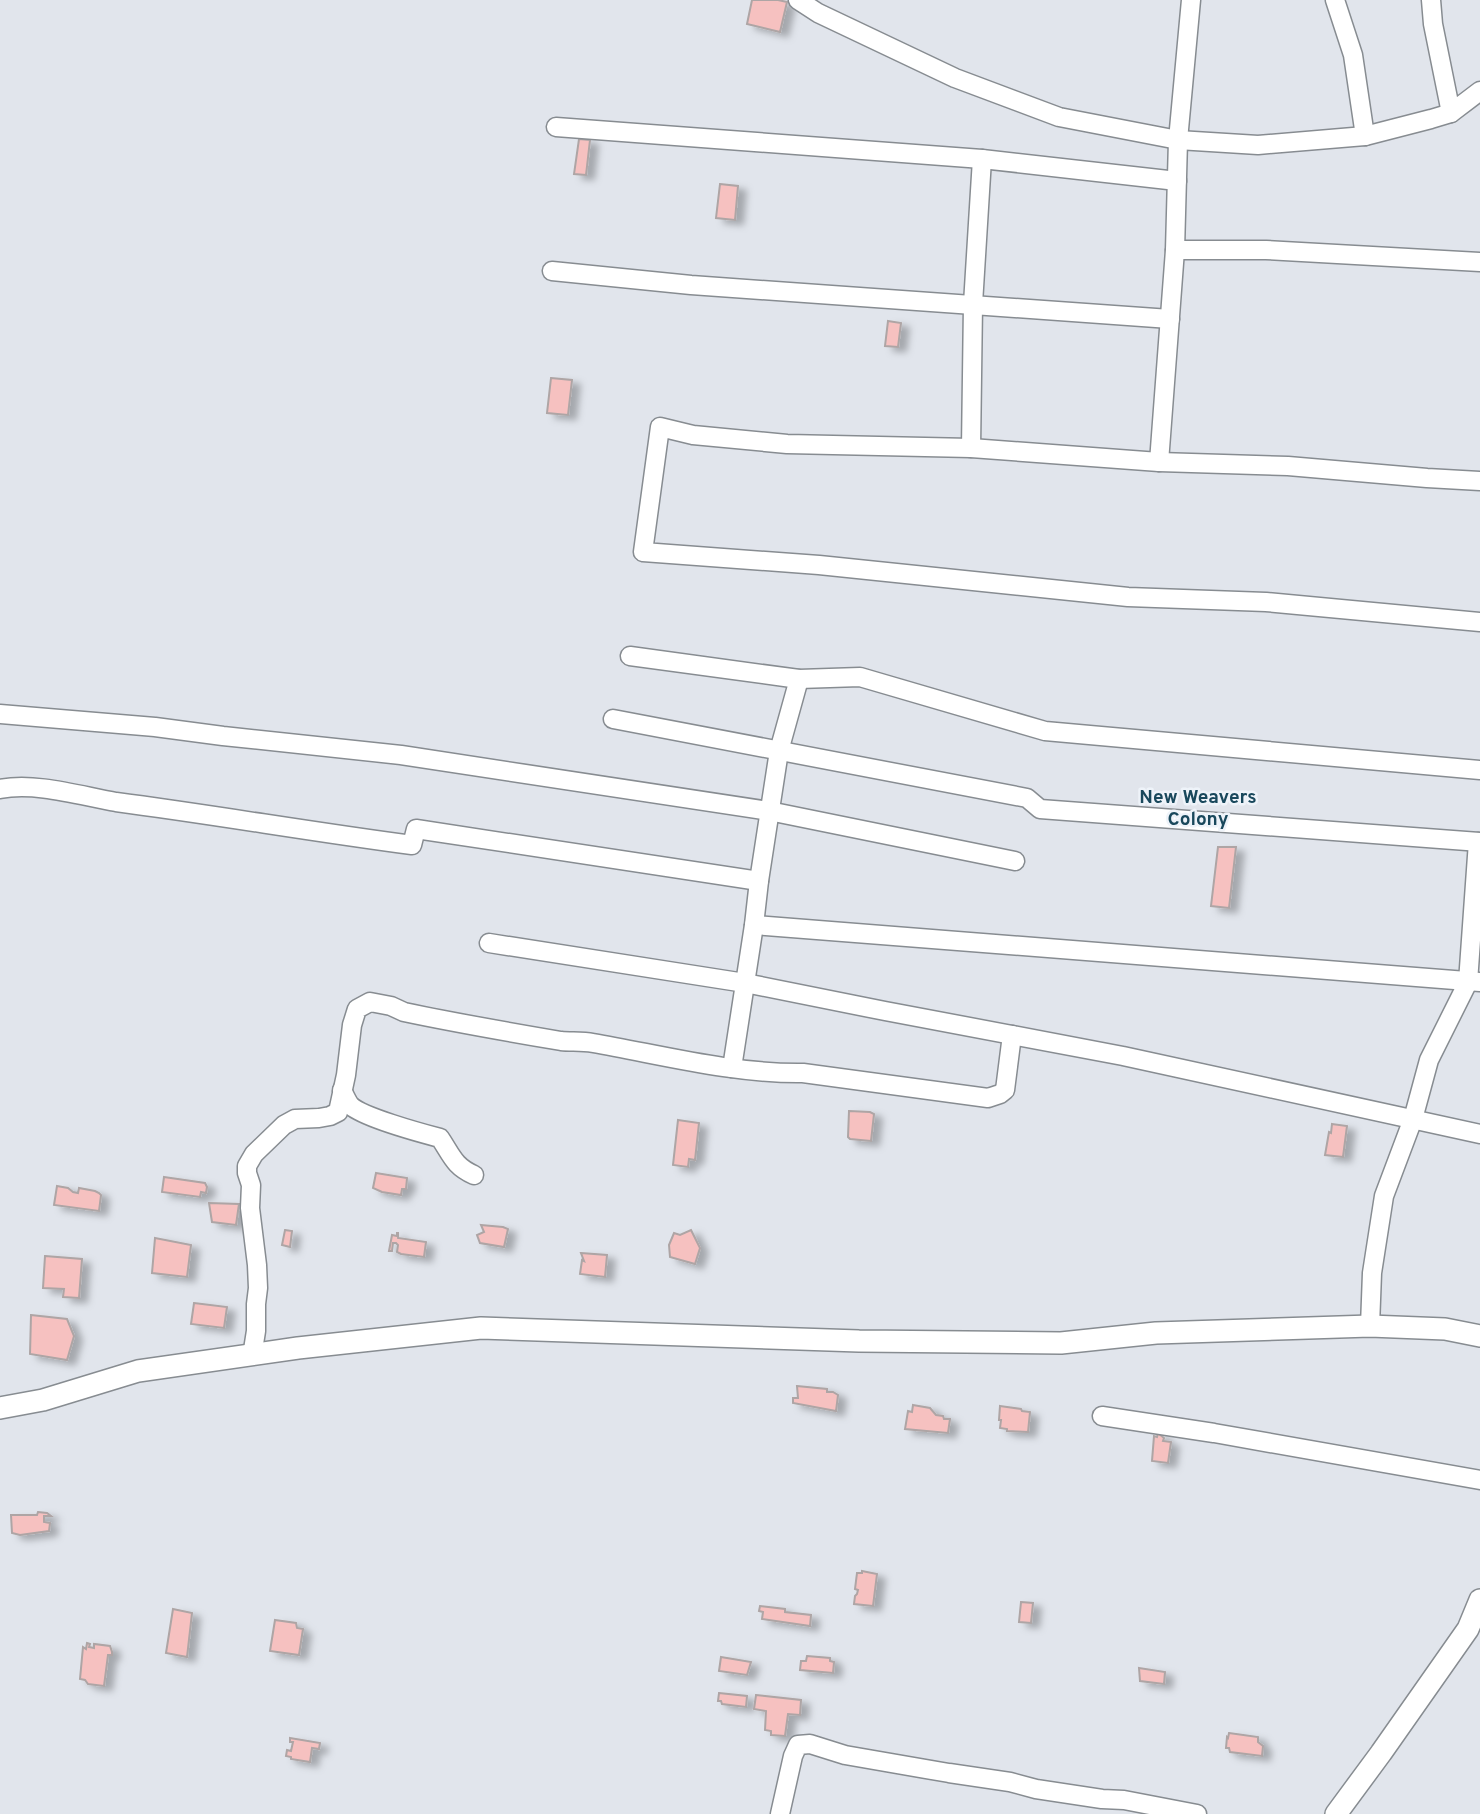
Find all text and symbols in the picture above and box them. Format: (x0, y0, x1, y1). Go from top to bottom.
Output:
district label: New Weavers Colony (1139, 786, 1257, 832)

